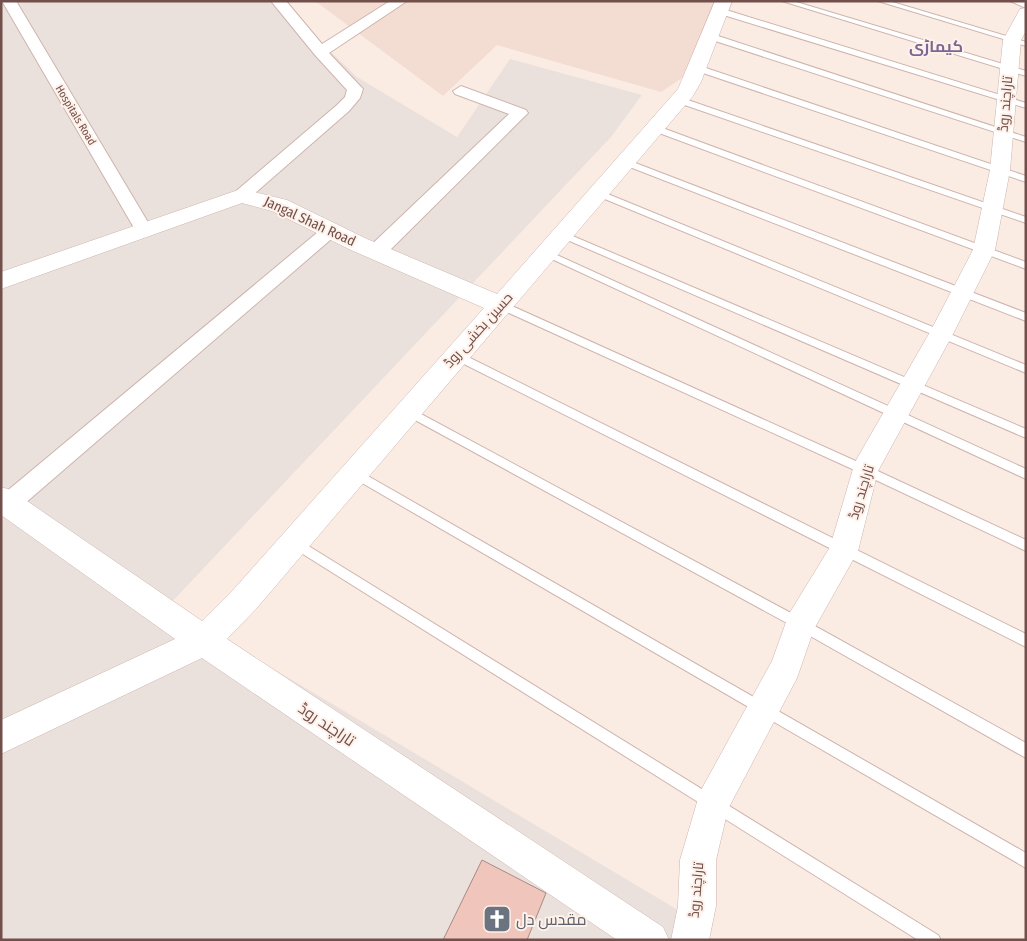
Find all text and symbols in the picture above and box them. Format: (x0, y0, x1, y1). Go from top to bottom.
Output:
district label: کیماڑی (909, 37, 963, 56)
street label: تاراچند روڈ (995, 75, 1017, 133)
street label: Hospitals Road (53, 83, 99, 148)
street label: Jangal Shah Road (261, 193, 358, 250)
street label: حسین بخشی روڈ (440, 289, 516, 371)
street label: تاراچند روڈ (845, 463, 879, 522)
street label: تاراچند روڈ (294, 699, 359, 752)
street label: تاراچند روڈ (686, 861, 708, 919)
church icon: مقدس دل (482, 904, 512, 934)
place label: مقدس دل (516, 910, 587, 930)

